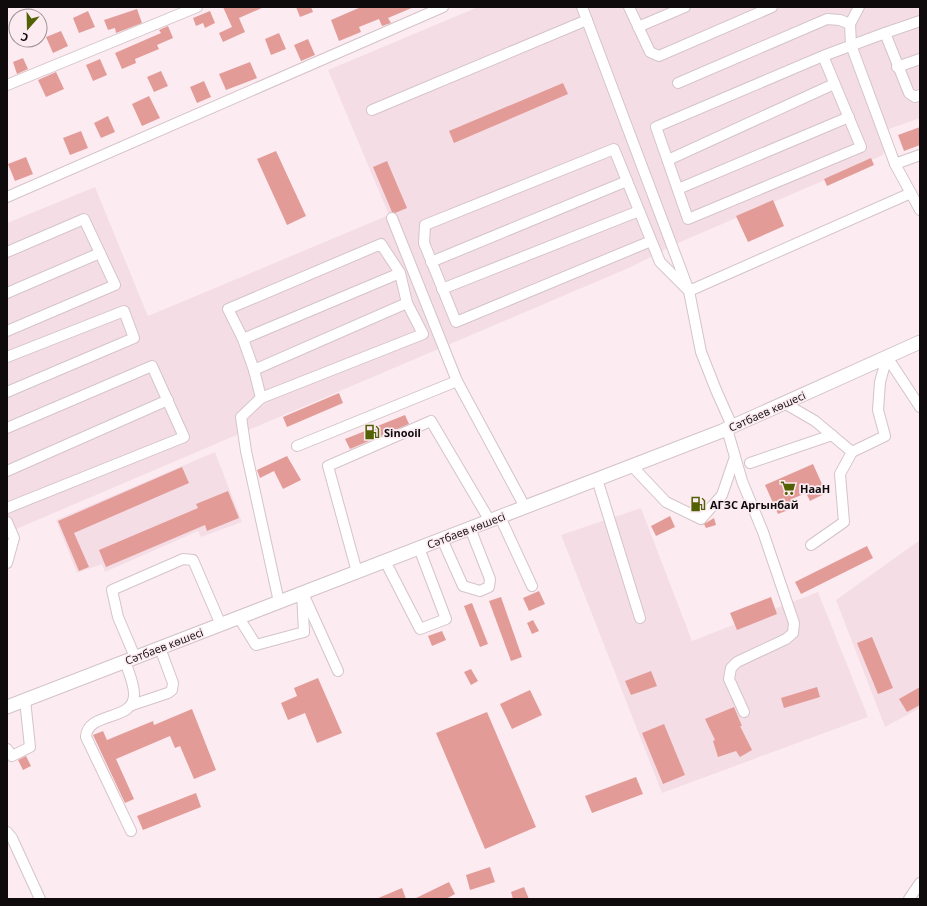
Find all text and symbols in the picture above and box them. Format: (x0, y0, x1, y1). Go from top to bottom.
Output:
north arrow (8, 8, 48, 48)
text: С (19, 30, 30, 46)
street label: Сәтбаев көшесі (726, 387, 808, 435)
fuel station icon: Sinooil (363, 423, 381, 441)
place label: Sinooil (384, 425, 421, 440)
supermarket icon: НааН (779, 479, 797, 497)
place label: НааН (800, 481, 830, 496)
fuel station icon: АГЗС Аргынбай (689, 495, 707, 513)
place label: АГЗС Аргынбай (710, 497, 799, 512)
street label: Сәтбаев көшесі (425, 508, 507, 552)
street label: Сәтбаев көшесі (123, 624, 205, 668)

